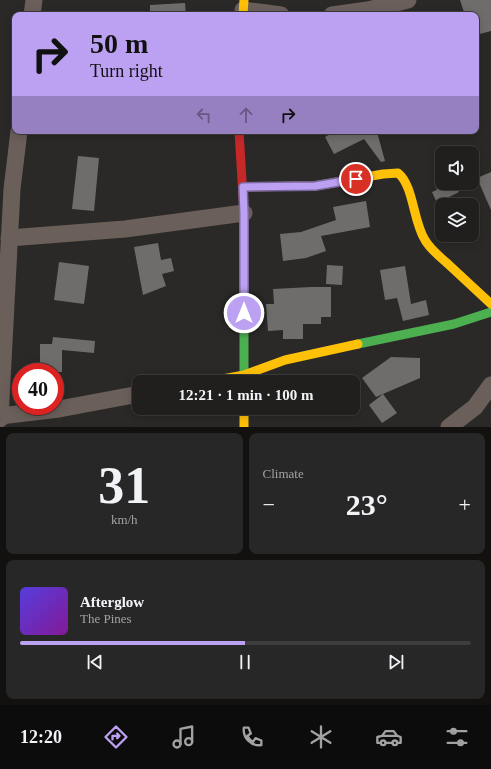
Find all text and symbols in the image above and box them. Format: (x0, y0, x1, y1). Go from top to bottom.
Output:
icon: right (24, 28, 76, 80)
text: 50 m (90, 28, 148, 59)
text: Turn right (90, 61, 163, 81)
icon: left (193, 104, 215, 126)
icon: ahead (235, 104, 257, 126)
icon: right (277, 104, 299, 126)
map controls (435, 146, 479, 242)
button: sound (435, 146, 479, 190)
pin (339, 162, 373, 196)
icon: arrive (345, 168, 367, 190)
button: layers (435, 198, 479, 242)
position arrow (223, 292, 265, 334)
speed limit sign: 40 (12, 363, 64, 415)
text: 12:21 · 1 min · 100 m (179, 387, 314, 403)
text: 31 (98, 457, 150, 514)
text: Climate (263, 466, 304, 481)
text: 23° (346, 488, 388, 521)
text: − (263, 492, 275, 517)
text: + (459, 492, 471, 517)
text: km/h (111, 512, 138, 527)
text: Afterglow (80, 594, 144, 610)
text: The Pines (80, 611, 132, 626)
icon: previous (84, 651, 106, 673)
icon: pause (234, 651, 256, 673)
icon: next (385, 651, 407, 673)
icon: directions (102, 723, 130, 751)
icon: music (170, 723, 198, 751)
icon: phone (238, 723, 266, 751)
icon: climate (307, 723, 335, 751)
icon: car (375, 723, 403, 751)
icon: filters (443, 723, 471, 751)
text: 12:20 (20, 727, 62, 747)

